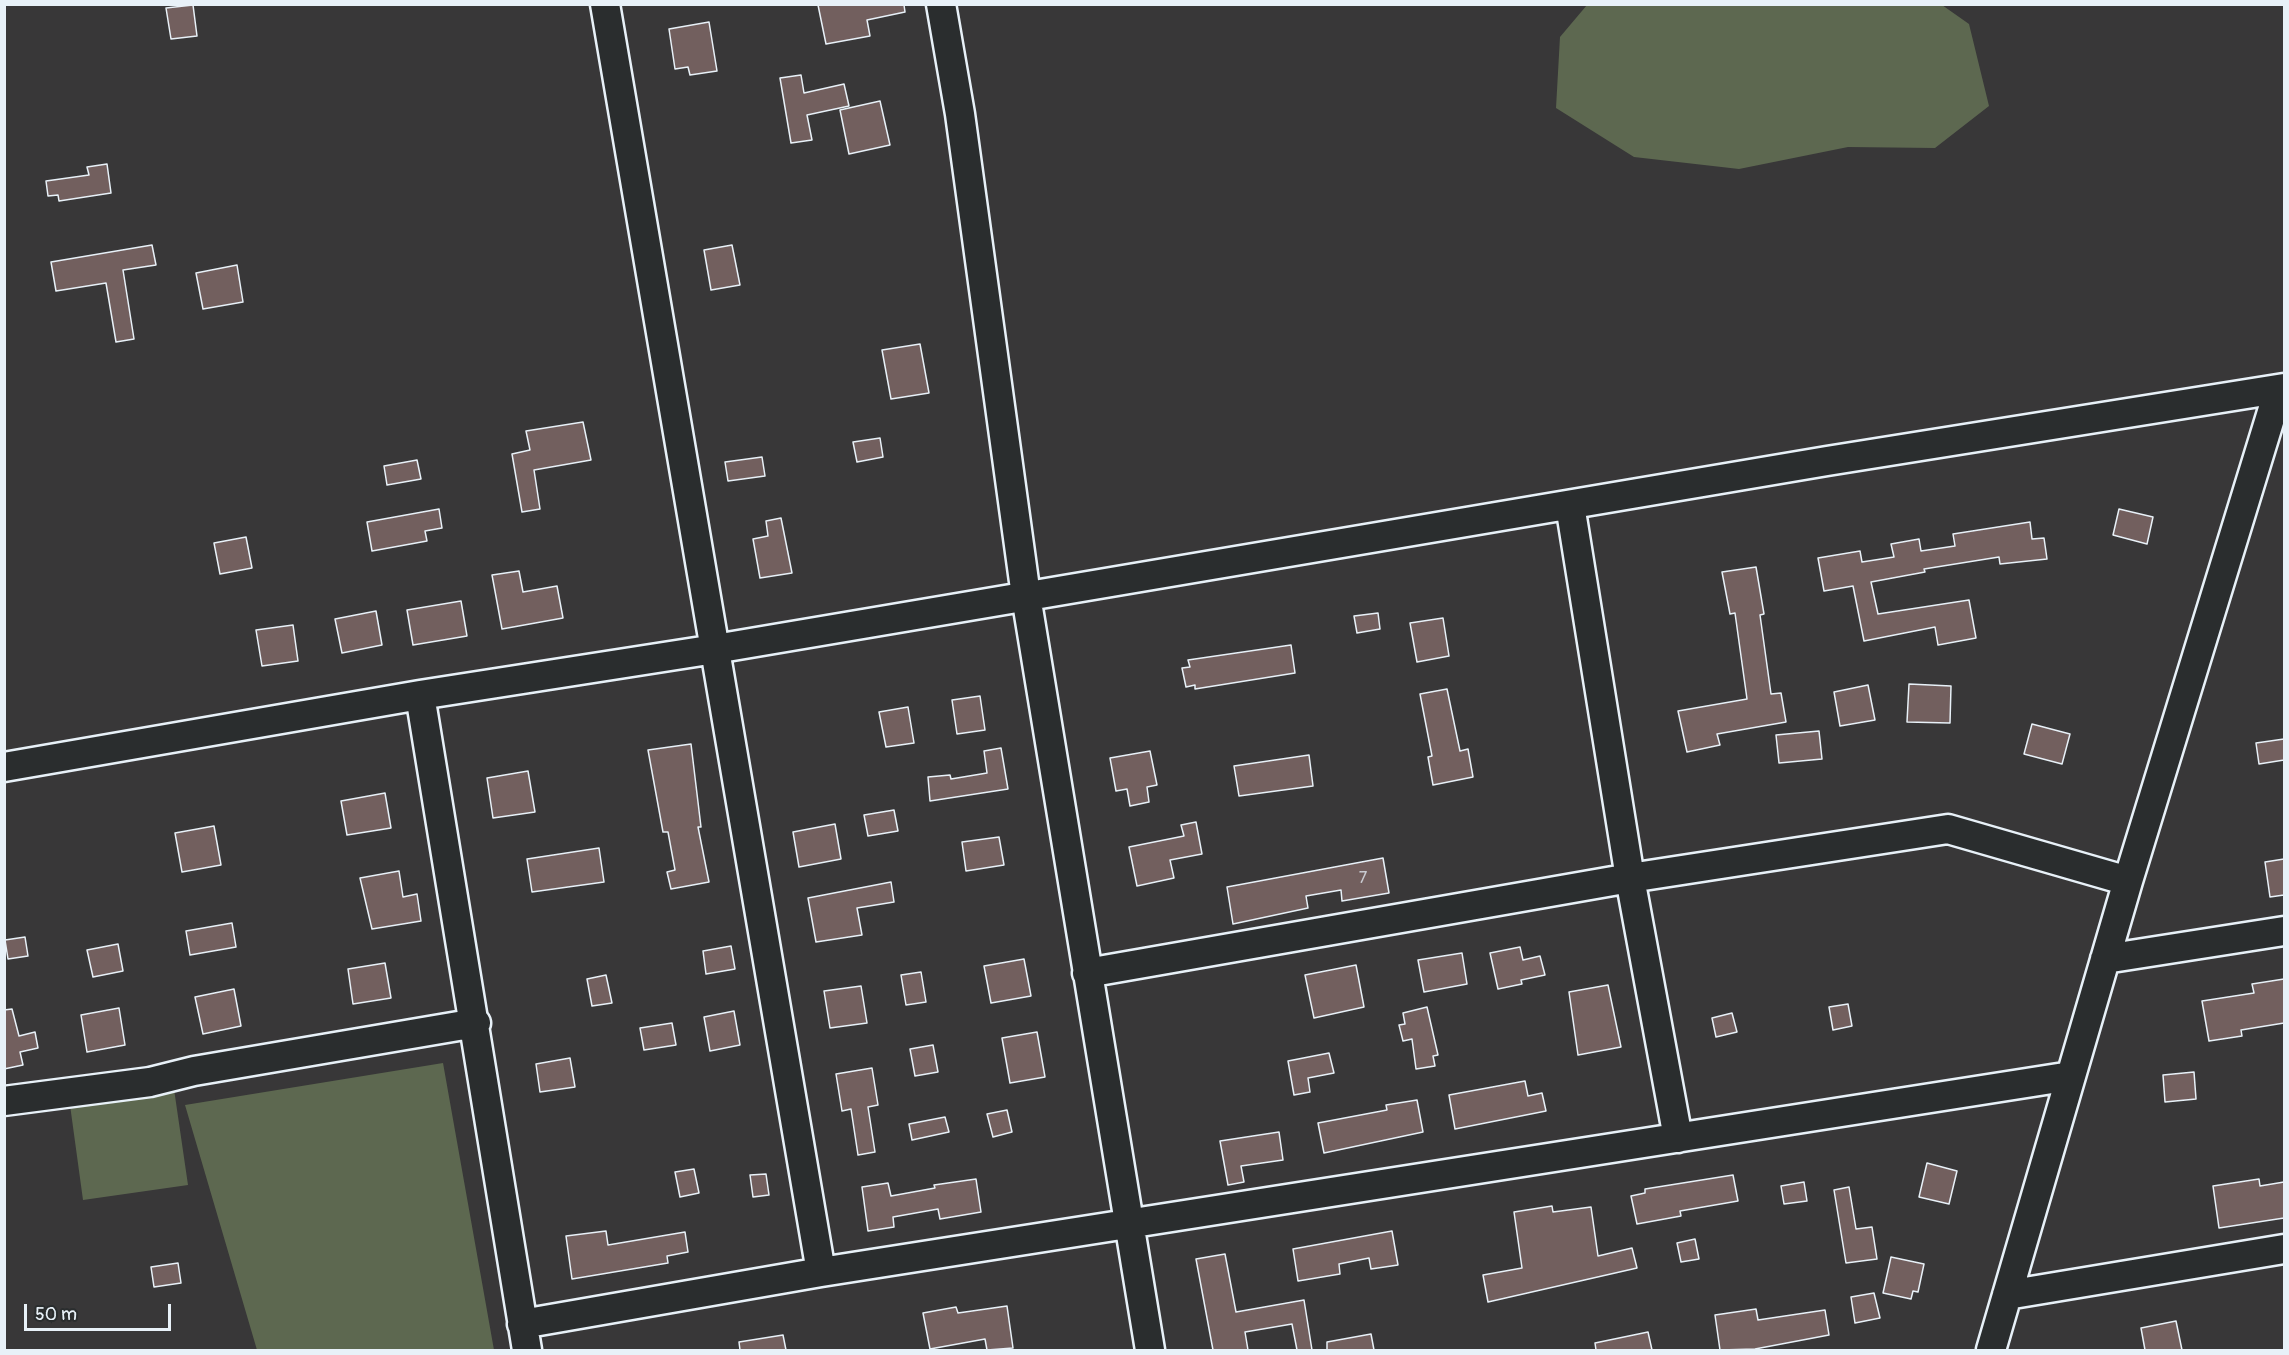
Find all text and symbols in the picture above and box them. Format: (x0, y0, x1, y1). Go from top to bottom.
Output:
house number: 7 (1359, 869, 1367, 889)
scale bar (27, 1292, 174, 1330)
text: 50 m (35, 1303, 77, 1326)

